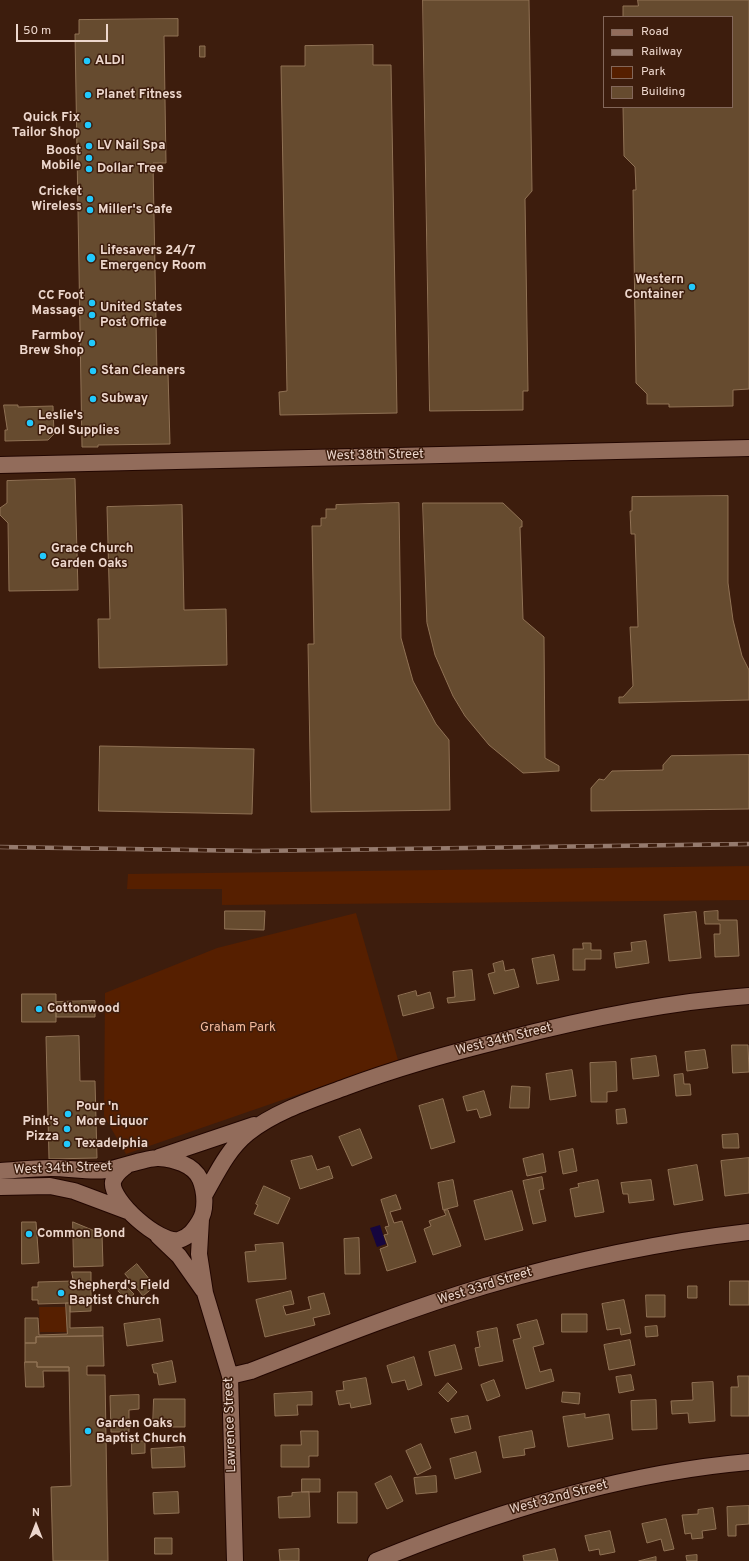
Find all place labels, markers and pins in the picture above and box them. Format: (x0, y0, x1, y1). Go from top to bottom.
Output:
place label: ALDI (95, 53, 125, 69)
marker: ALDI (82, 56, 92, 66)
place label: Planet Fitness (96, 87, 182, 103)
marker: Planet Fitness (83, 90, 93, 100)
place label: Quick Fix Tailor Shop (12, 110, 80, 141)
marker: Quick Fix Tailor Shop (83, 120, 93, 130)
place label: LV Nail Spa (97, 138, 165, 154)
marker: LV Nail Spa (84, 141, 94, 151)
place label: Boost Mobile (41, 143, 81, 174)
marker: Boost Mobile (84, 153, 94, 163)
place label: Dollar Tree (97, 161, 164, 177)
marker: Dollar Tree (84, 164, 94, 174)
place label: Cricket Wireless (31, 184, 82, 215)
marker: Cricket Wireless (85, 194, 95, 204)
place label: Miller's Cafe (98, 202, 173, 218)
marker: Miller's Cafe (85, 205, 95, 215)
place label: Lifesavers 24/7 Emergency Room (100, 243, 206, 274)
marker: Lifesavers 24/7 Emergency Room (85, 252, 97, 264)
place label: Western Container (625, 272, 684, 303)
marker: Western Container (687, 282, 697, 292)
place label: CC Foot Massage (32, 288, 84, 319)
marker: CC Foot Massage (87, 298, 97, 308)
place label: United States Post Office (100, 300, 182, 331)
marker: United States Post Office (87, 310, 97, 320)
place label: Farmboy Brew Shop (19, 328, 84, 359)
marker: Farmboy Brew Shop (87, 338, 97, 348)
place label: Stan Cleaners (101, 363, 185, 379)
marker: Stan Cleaners (88, 366, 98, 376)
place label: Subway (101, 391, 148, 407)
marker: Subway (88, 394, 98, 404)
place label: Leslie's Pool Supplies (38, 408, 120, 439)
marker: Leslie's Pool Supplies (25, 418, 35, 428)
place label: Grace Church Garden Oaks (51, 541, 133, 572)
marker: Grace Church Garden Oaks (38, 551, 48, 561)
place label: Cottonwood (47, 1001, 120, 1017)
marker: Cottonwood (34, 1004, 44, 1014)
place label: Pour 'n More Liquor (76, 1099, 148, 1130)
marker: Pour 'n More Liquor (63, 1109, 73, 1119)
place label: Pink's Pizza (22, 1114, 59, 1145)
marker: Pink's Pizza (62, 1124, 72, 1134)
place label: Texadelphia (75, 1136, 148, 1152)
marker: Texadelphia (62, 1139, 72, 1149)
place label: Common Bond (37, 1226, 125, 1242)
marker: Common Bond (24, 1229, 34, 1239)
place label: Shepherd's Field Baptist Church (69, 1278, 170, 1309)
marker: Shepherd's Field Baptist Church (56, 1288, 66, 1298)
place label: Garden Oaks Baptist Church (96, 1416, 186, 1447)
marker: Garden Oaks Baptist Church (83, 1426, 93, 1436)

